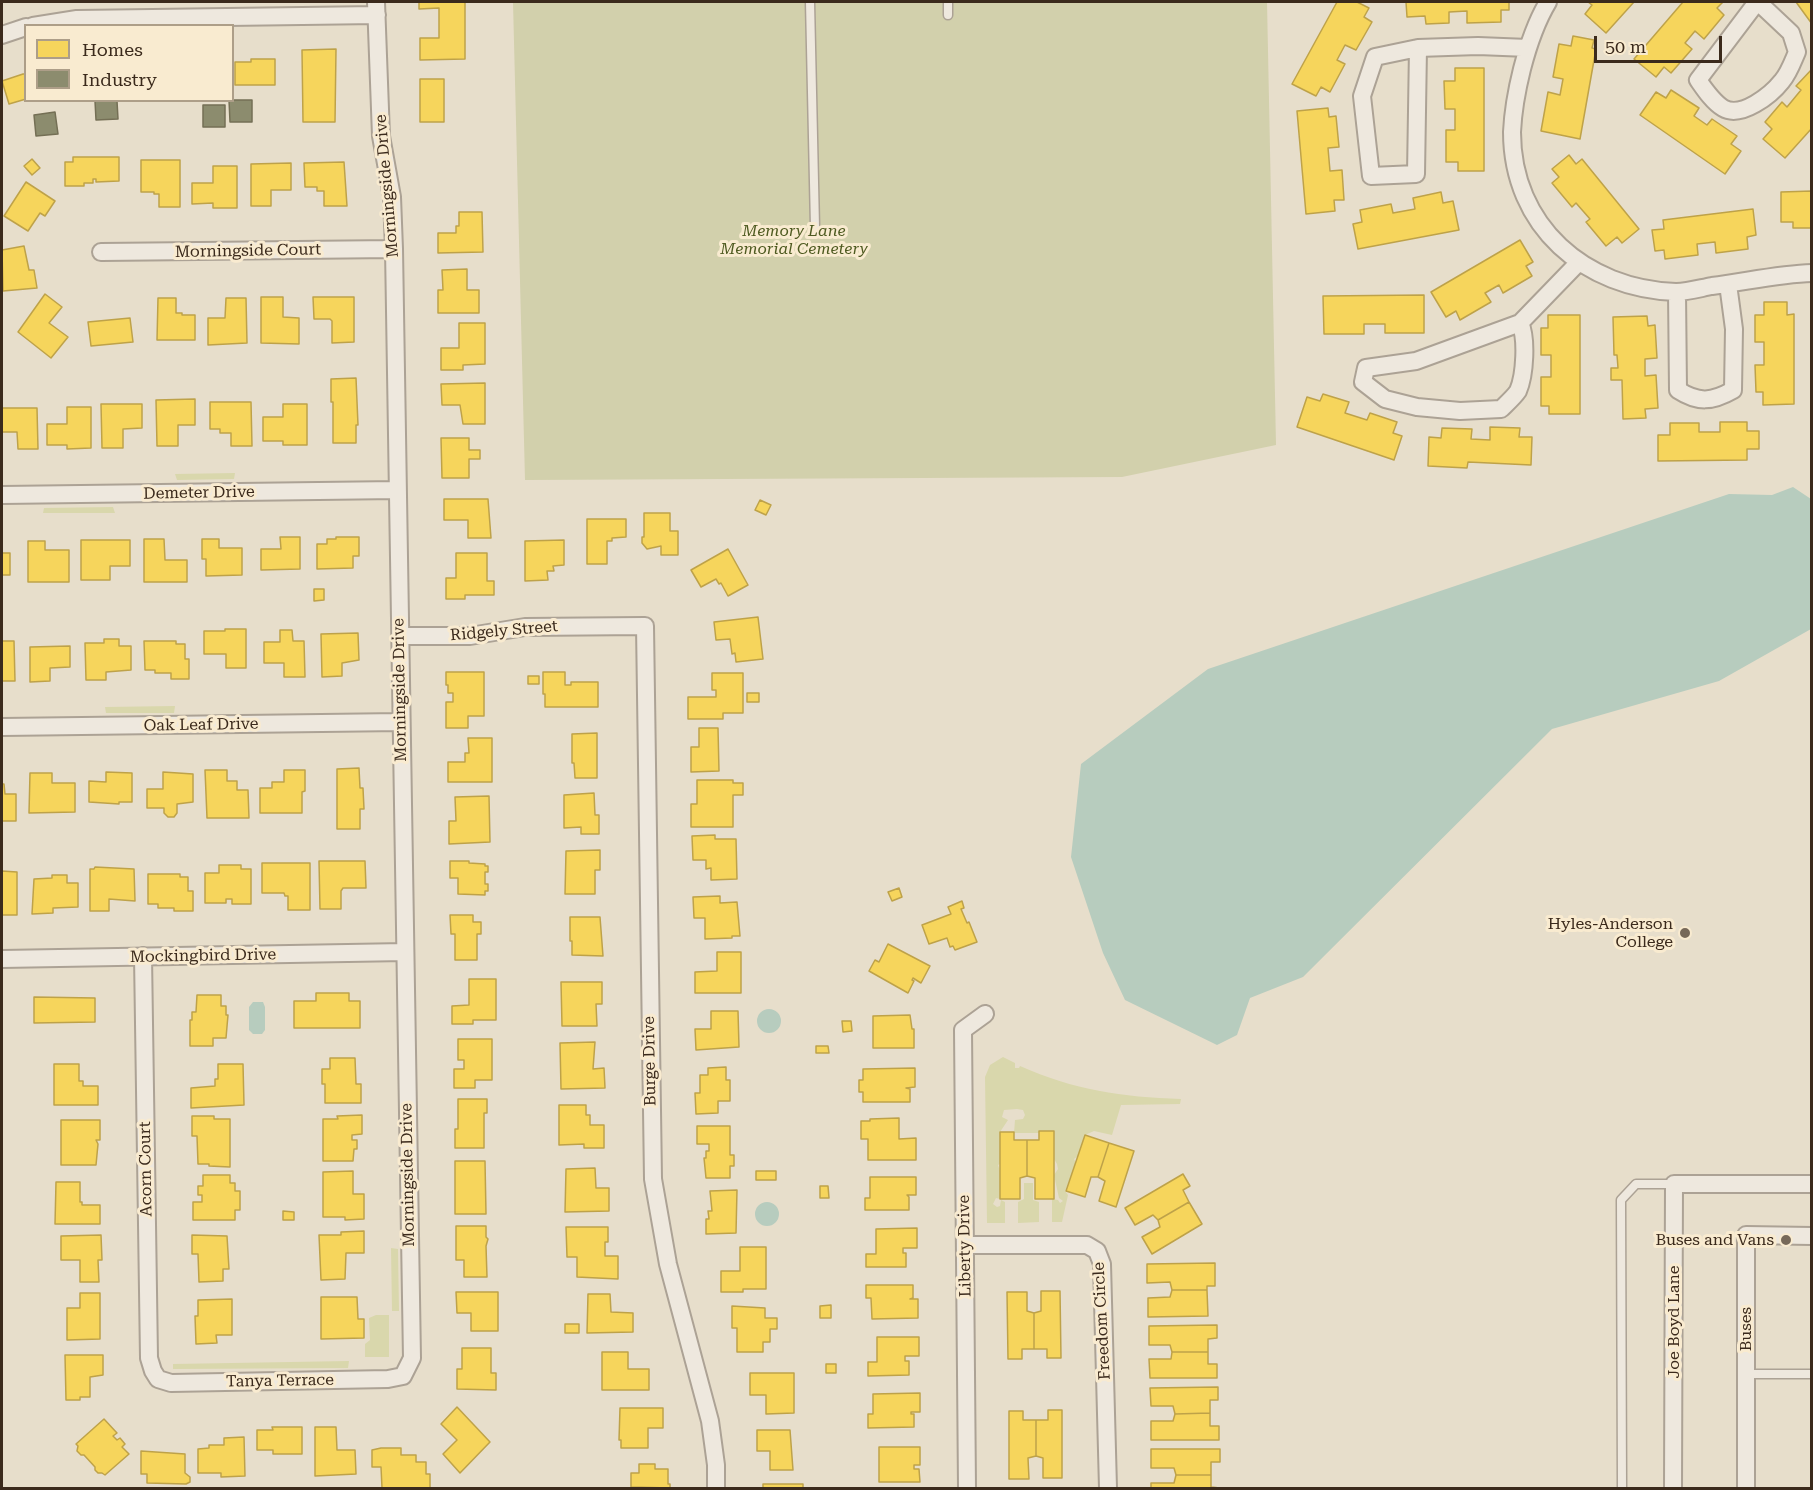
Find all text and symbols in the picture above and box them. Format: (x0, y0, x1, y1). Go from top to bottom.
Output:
legend (24, 24, 234, 102)
scale bar (1597, 24, 1724, 62)
text: 50 m (1605, 36, 1646, 57)
text: Homes (82, 39, 143, 60)
text: Industry (82, 69, 157, 90)
street label: Morningside Drive (371, 114, 403, 258)
park label: Memory Lane Memorial Cemetery (720, 221, 868, 259)
street label: Morningside Court (175, 240, 321, 262)
street label: Demeter Drive (143, 482, 255, 504)
street label: Ridgely Street (449, 617, 559, 645)
street label: Morningside Drive (389, 618, 411, 762)
street label: Oak Leaf Drive (143, 714, 259, 736)
place label: Hyles-Anderson College (1548, 914, 1673, 952)
marker: Hyles-Anderson College (1678, 926, 1692, 940)
street label: Mockingbird Drive (130, 945, 276, 967)
street label: Burge Drive (640, 1016, 660, 1106)
street label: Morningside Drive (397, 1103, 419, 1247)
street label: Acorn Court (136, 1121, 156, 1217)
street label: Liberty Drive (955, 1195, 975, 1297)
place label: Buses and Vans (1655, 1230, 1774, 1250)
marker: Buses and Vans (1779, 1233, 1793, 1247)
street label: Freedom Circle (1089, 1262, 1115, 1380)
street label: Joe Boyd Lane (1664, 1265, 1684, 1379)
street label: Buses (1736, 1307, 1756, 1351)
street label: Tanya Terrace (226, 1370, 334, 1392)

